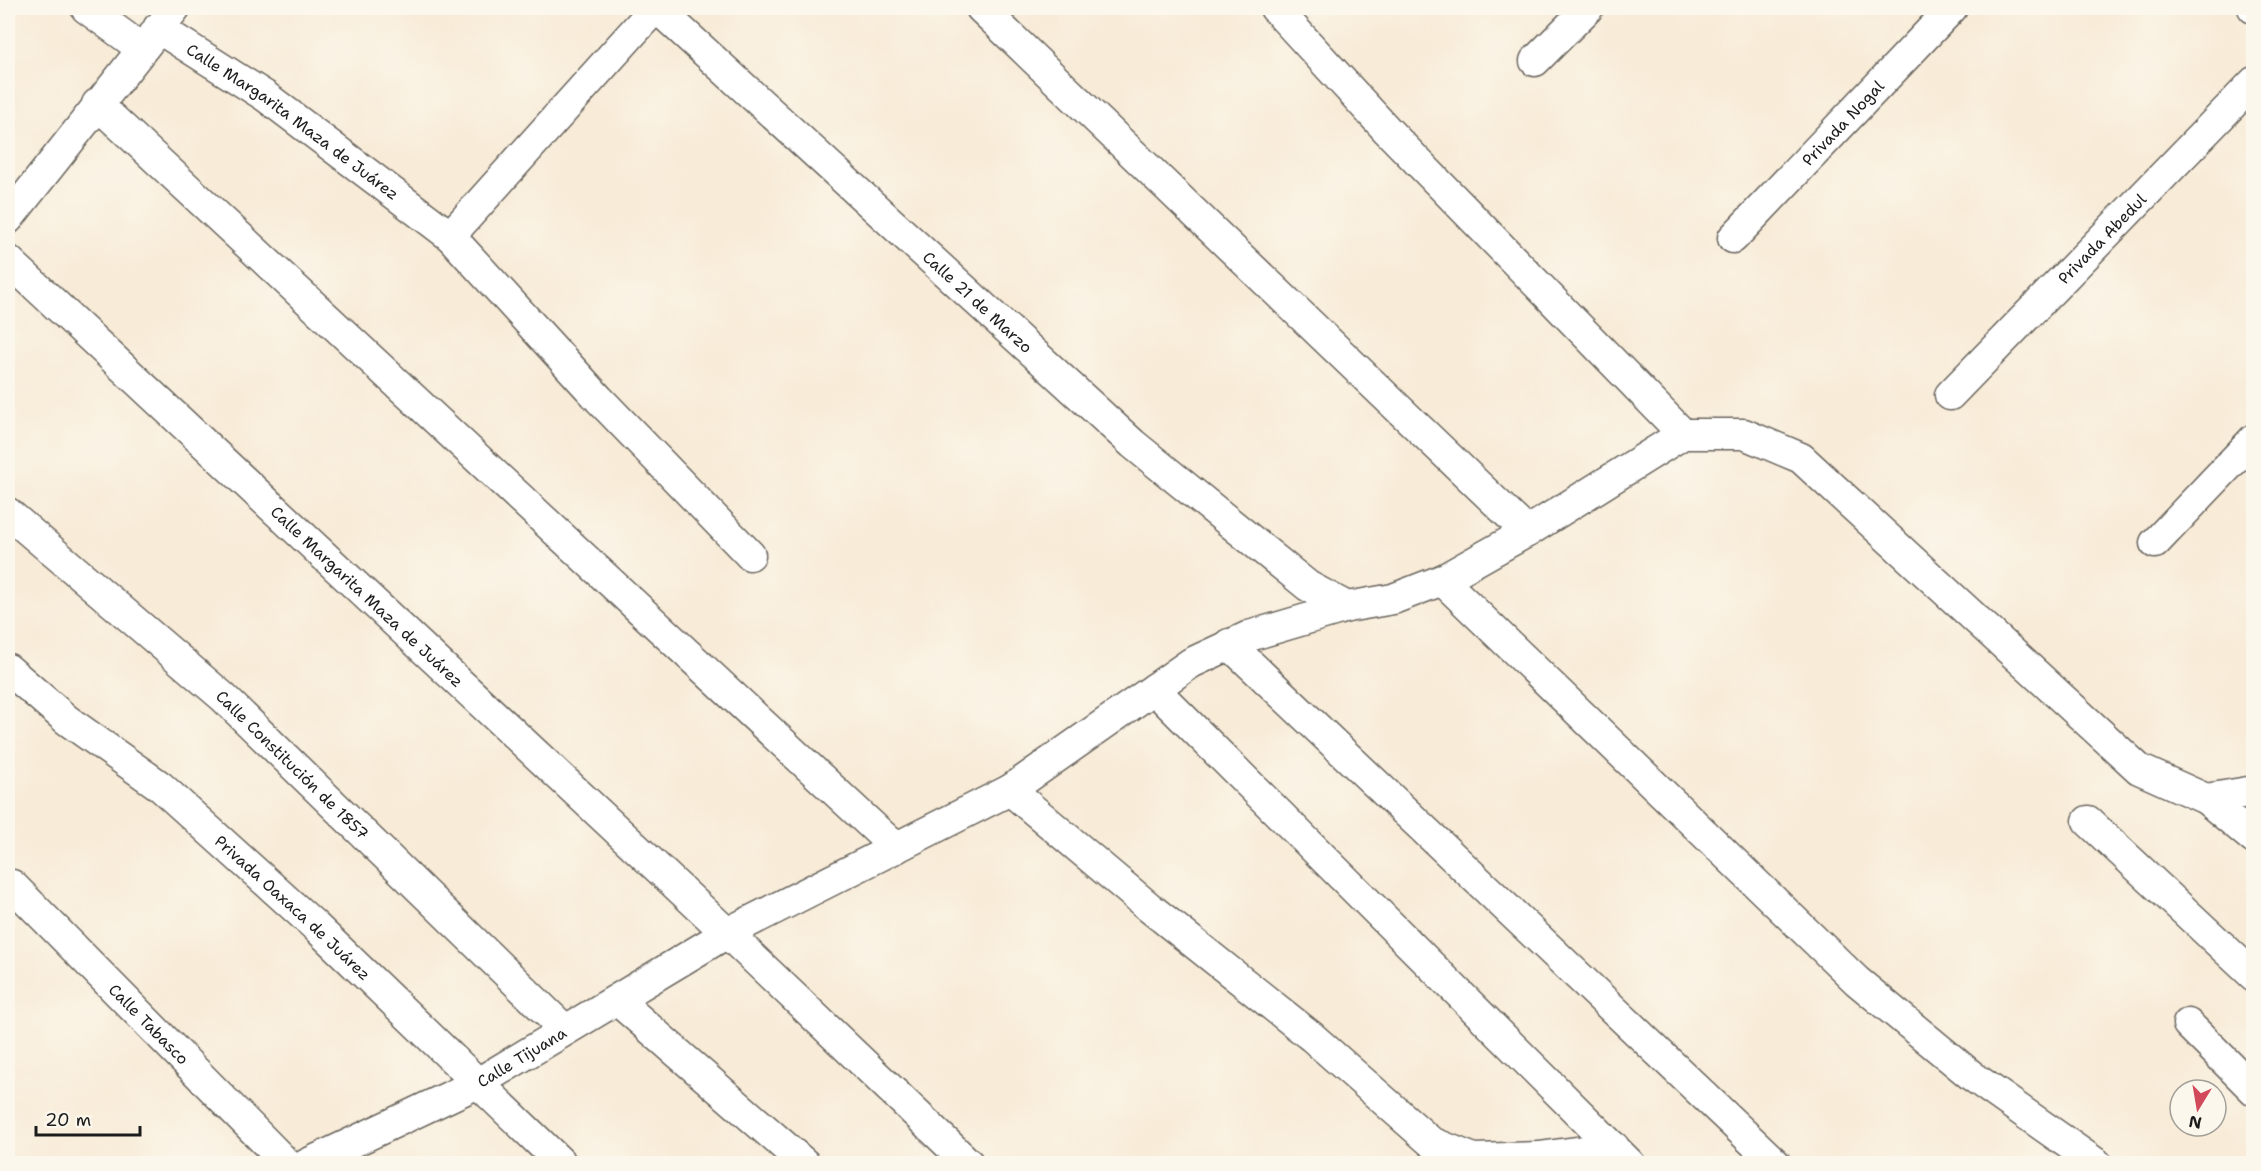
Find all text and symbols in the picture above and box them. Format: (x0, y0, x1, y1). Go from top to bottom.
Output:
street label: Calle Margarita Maza de Juárez (183, 38, 403, 204)
street label: Privada Nogal (1797, 76, 1888, 170)
street label: Privada Abedul (2053, 189, 2151, 288)
street label: Calle 21 de Marzo (918, 246, 1037, 357)
street label: Calle Margarita Maza de Juárez (267, 501, 468, 691)
street label: Calle Constitución de 1857 (212, 685, 373, 844)
street label: Privada Oaxaca de Juárez (211, 830, 375, 985)
street label: Calle Tabasco (104, 979, 193, 1069)
street label: Calle Tijuana (473, 1022, 570, 1092)
north arrow (2168, 1078, 2228, 1138)
scale bar (36, 1099, 140, 1137)
text: 20 m (45, 1108, 91, 1132)
text: N (2187, 1111, 2203, 1134)

